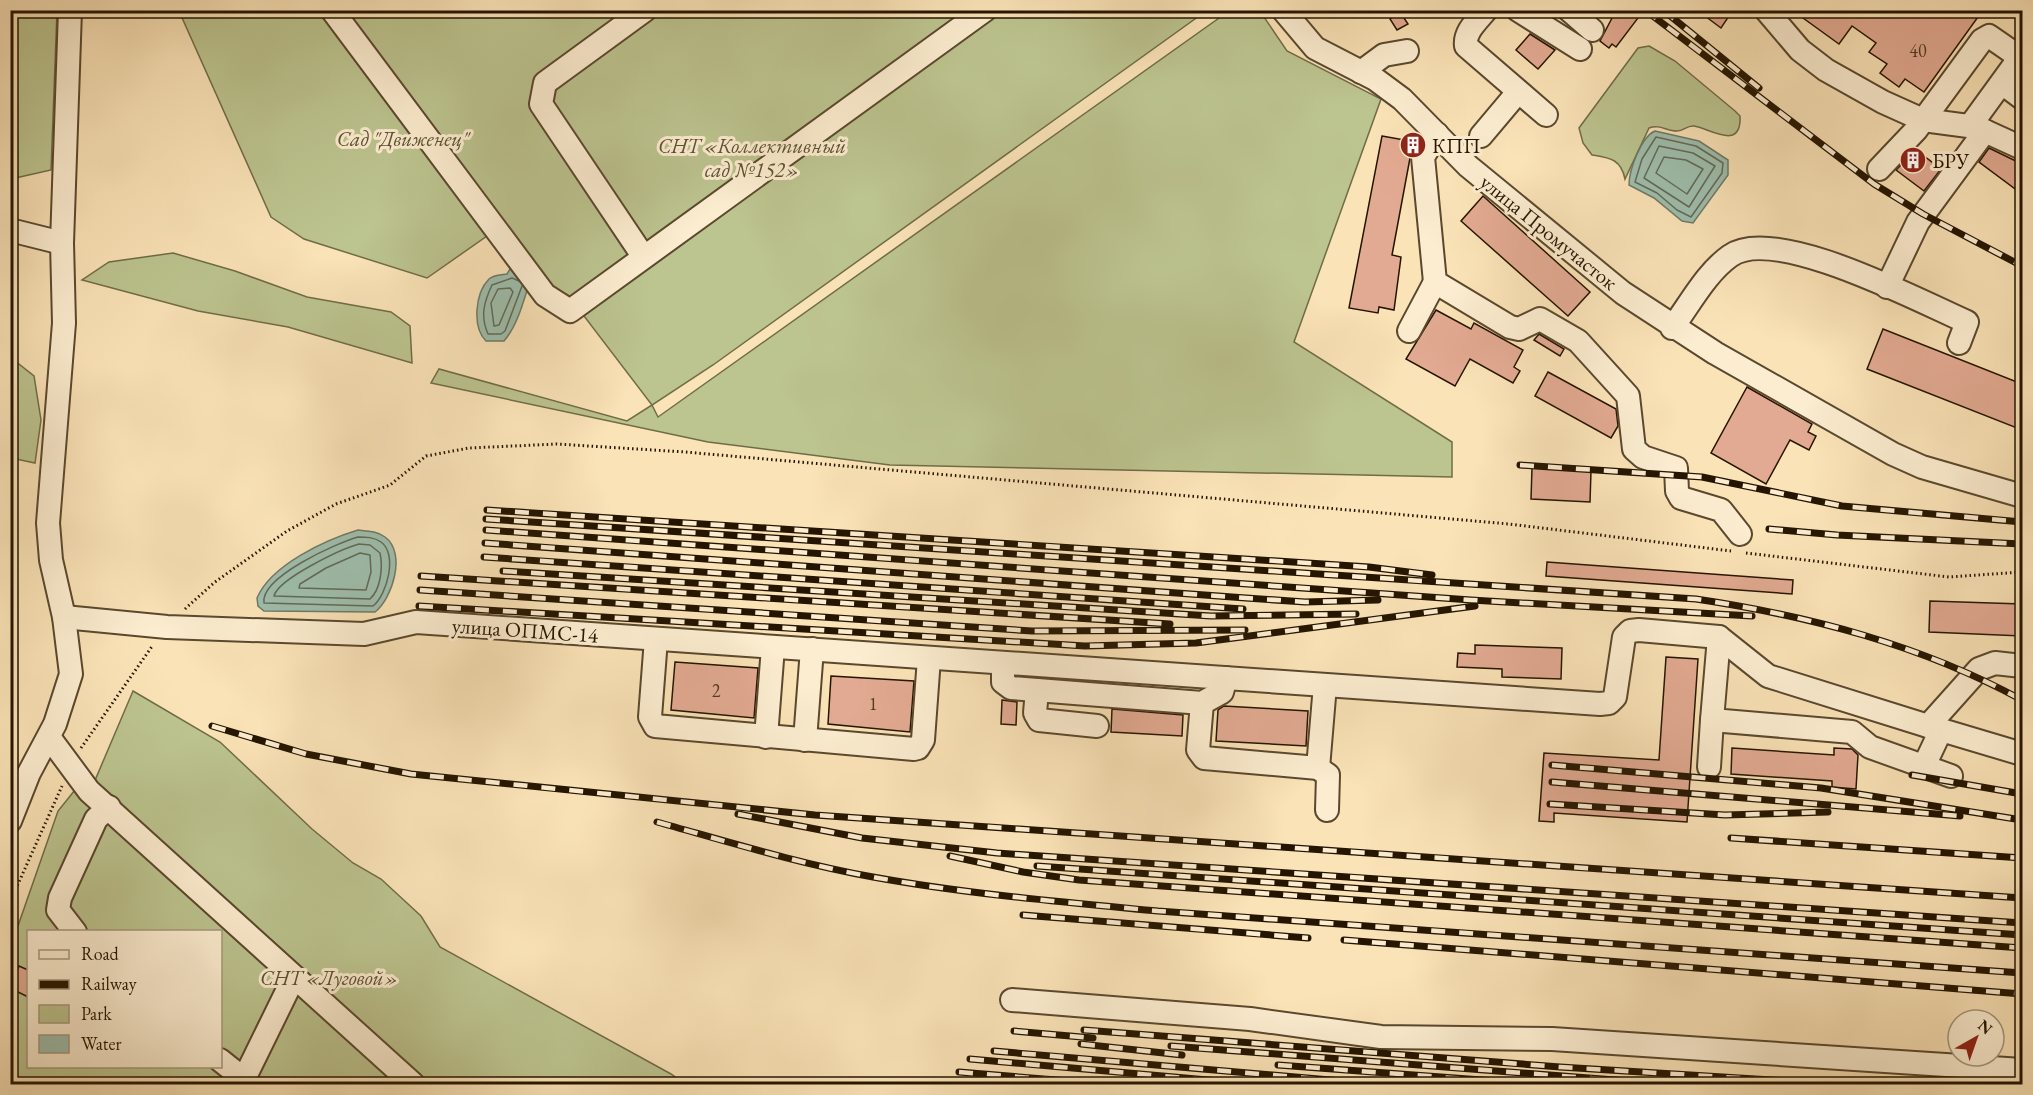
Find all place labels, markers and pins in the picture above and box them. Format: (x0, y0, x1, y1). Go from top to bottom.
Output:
building icon: КПП (1398, 130, 1428, 160)
place label: КПП (1432, 132, 1481, 159)
building icon: БРУ (1898, 145, 1928, 175)
place label: БРУ (1932, 147, 1970, 174)

